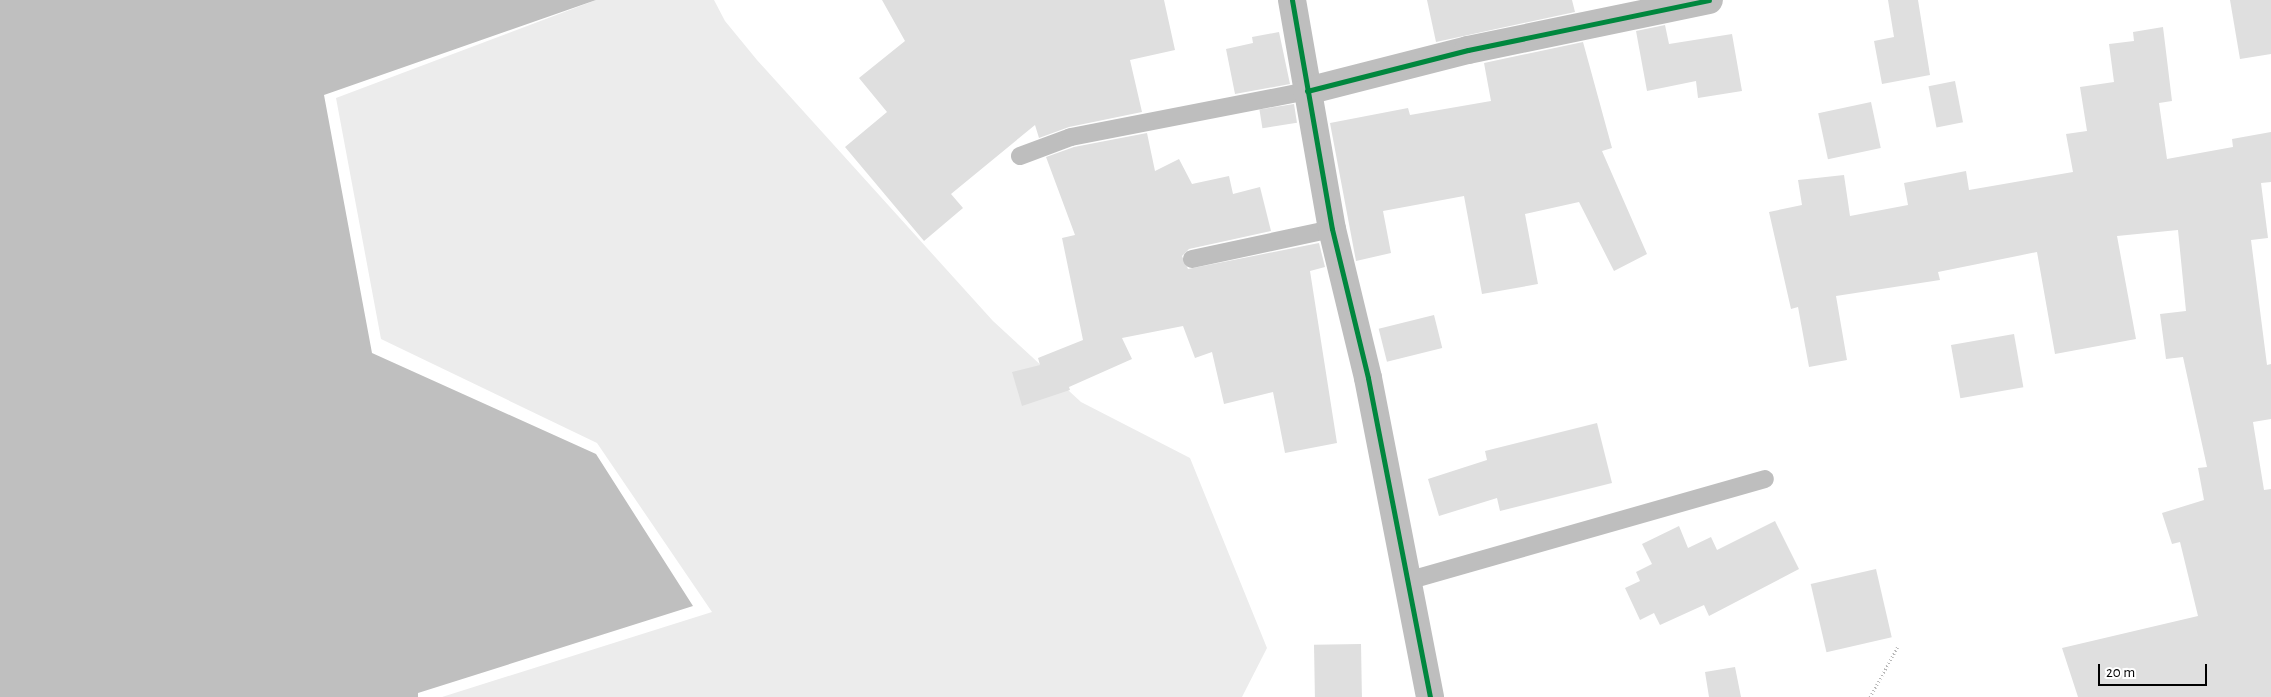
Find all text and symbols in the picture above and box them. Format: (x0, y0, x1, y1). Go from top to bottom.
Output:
scale bar (2101, 654, 2210, 686)
text: 20 m (2106, 665, 2135, 680)

